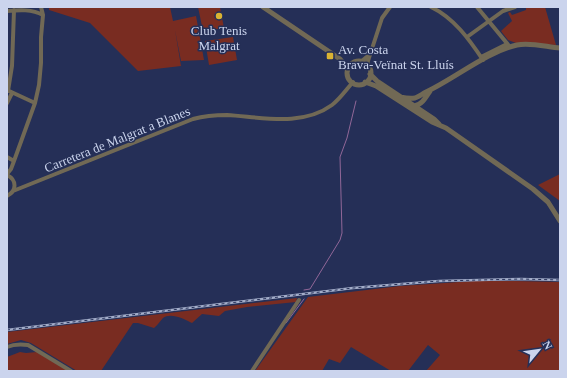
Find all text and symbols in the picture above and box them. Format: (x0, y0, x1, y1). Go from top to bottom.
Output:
marker: Club Tenis Malgrat (214, 11, 224, 21)
place label: Club Tenis Malgrat (191, 23, 247, 53)
place label: Av. Costa Brava-Veïnat St. Lluís (338, 42, 454, 72)
marker: Av. Costa Brava-Veïnat St. Lluís (325, 51, 335, 61)
street label: Carretera de Malgrat a Blanes (42, 103, 192, 176)
north arrow (519, 330, 559, 370)
text: N (541, 339, 555, 352)

